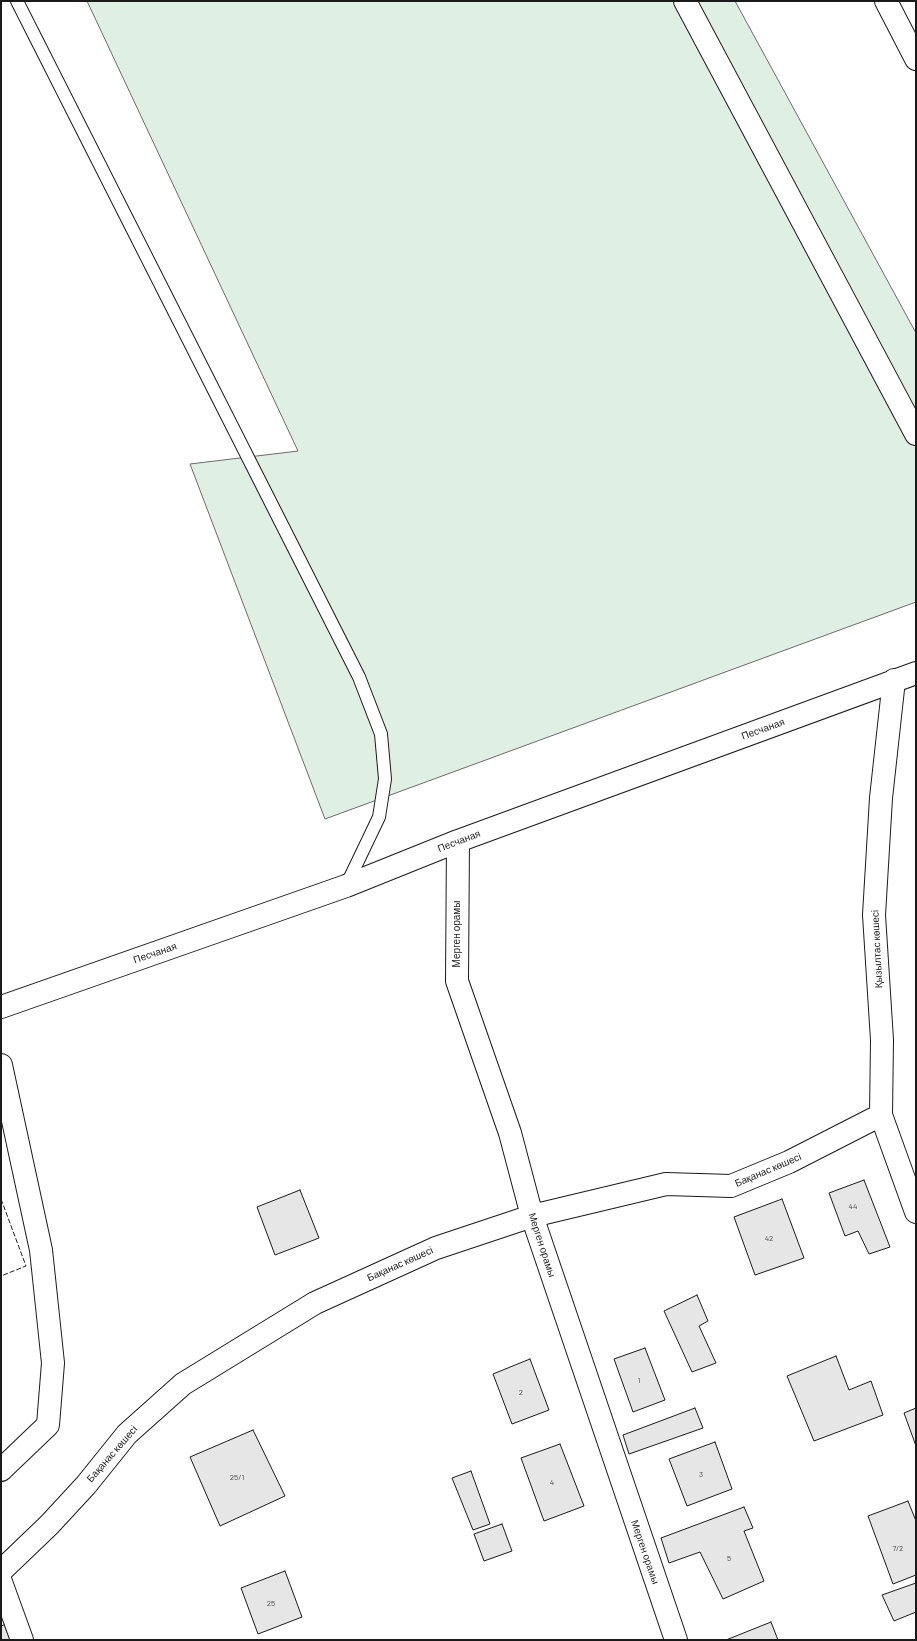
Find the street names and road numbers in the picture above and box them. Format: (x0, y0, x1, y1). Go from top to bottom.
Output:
street label: Песчаная (740, 716, 786, 742)
street label: Песчаная (436, 827, 482, 855)
street label: Мерген орамы (451, 901, 463, 967)
street label: Қызылтас көшесі (869, 910, 885, 988)
street label: Песчаная (132, 940, 178, 966)
street label: Бақанас көшесі (733, 1151, 803, 1189)
street label: Мерген орамы (526, 1211, 558, 1279)
street label: Бақанас көшесі (365, 1244, 435, 1284)
street label: Бақанас көшесі (84, 1423, 140, 1485)
street label: Мерген орамы (628, 1518, 662, 1586)

